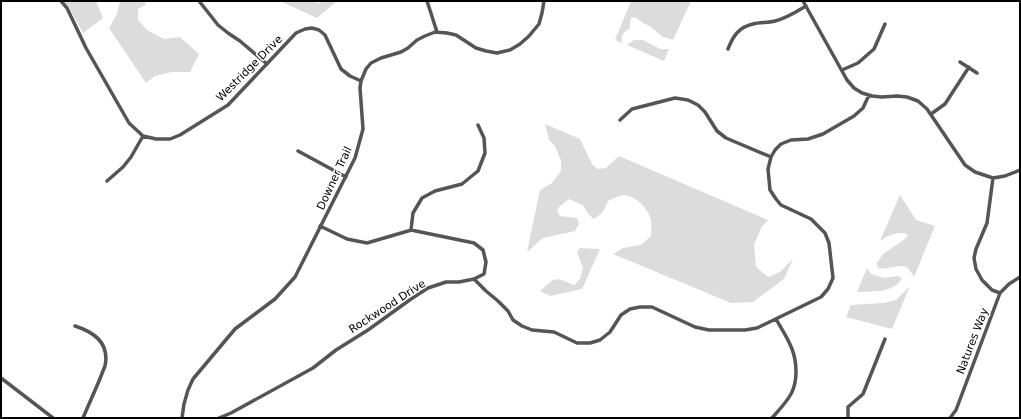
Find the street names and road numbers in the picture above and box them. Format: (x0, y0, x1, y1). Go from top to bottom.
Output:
street label: Westridge Drive (214, 32, 285, 104)
street label: Downer Trail (314, 144, 355, 212)
street label: Rockwood Drive (347, 277, 428, 336)
street label: Natures Way (954, 306, 991, 376)

